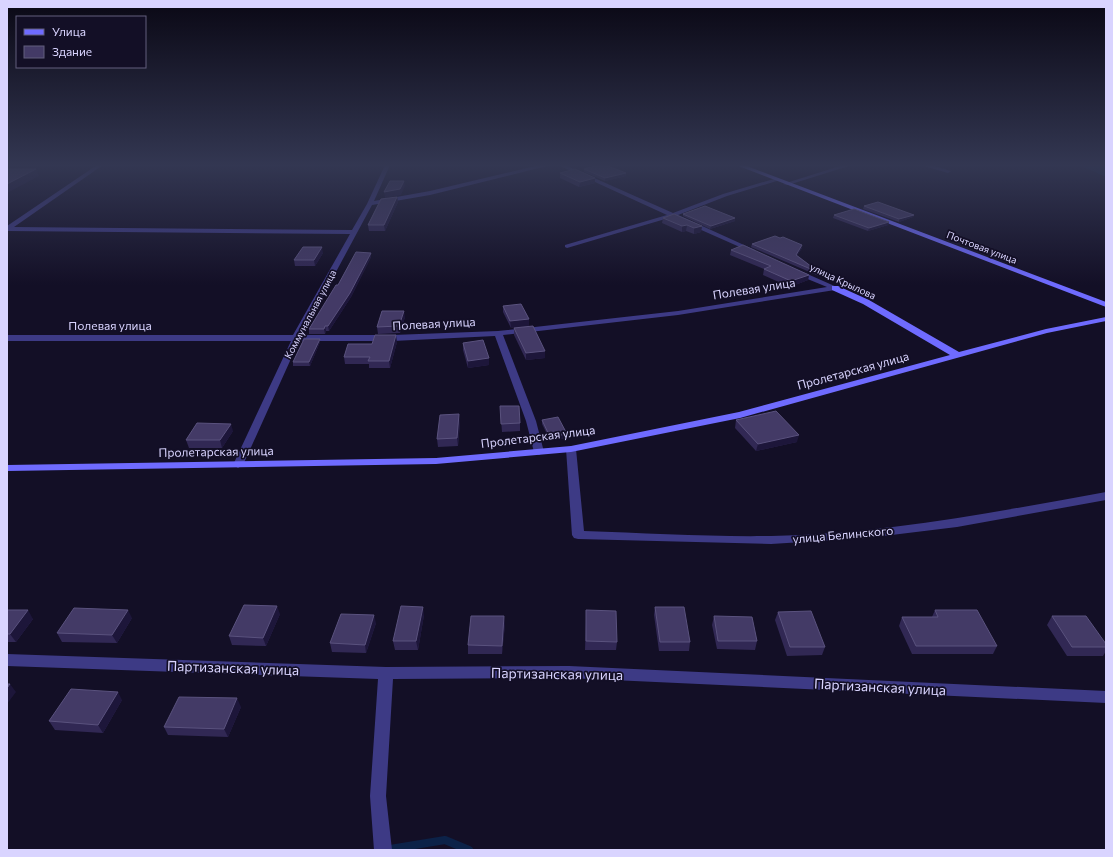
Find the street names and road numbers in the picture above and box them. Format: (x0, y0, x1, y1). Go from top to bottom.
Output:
street label: Почтовая улица (945, 228, 1019, 266)
street label: улица Крылова (808, 260, 878, 302)
street label: Коммунальная улица (281, 268, 339, 360)
street label: Полевая улица (712, 275, 796, 301)
street label: Полевая улица (392, 314, 476, 332)
street label: Полевая улица (68, 318, 152, 332)
street label: Пролетарская улица (795, 348, 910, 392)
street label: Пролетарская улица (480, 422, 596, 450)
street label: Пролетарская улица (158, 443, 274, 459)
street label: улица Белинского (792, 523, 894, 545)
street label: Партизанская улица (167, 657, 299, 678)
street label: Партизанская улица (491, 664, 623, 683)
street label: Партизанская улица (813, 675, 947, 698)

